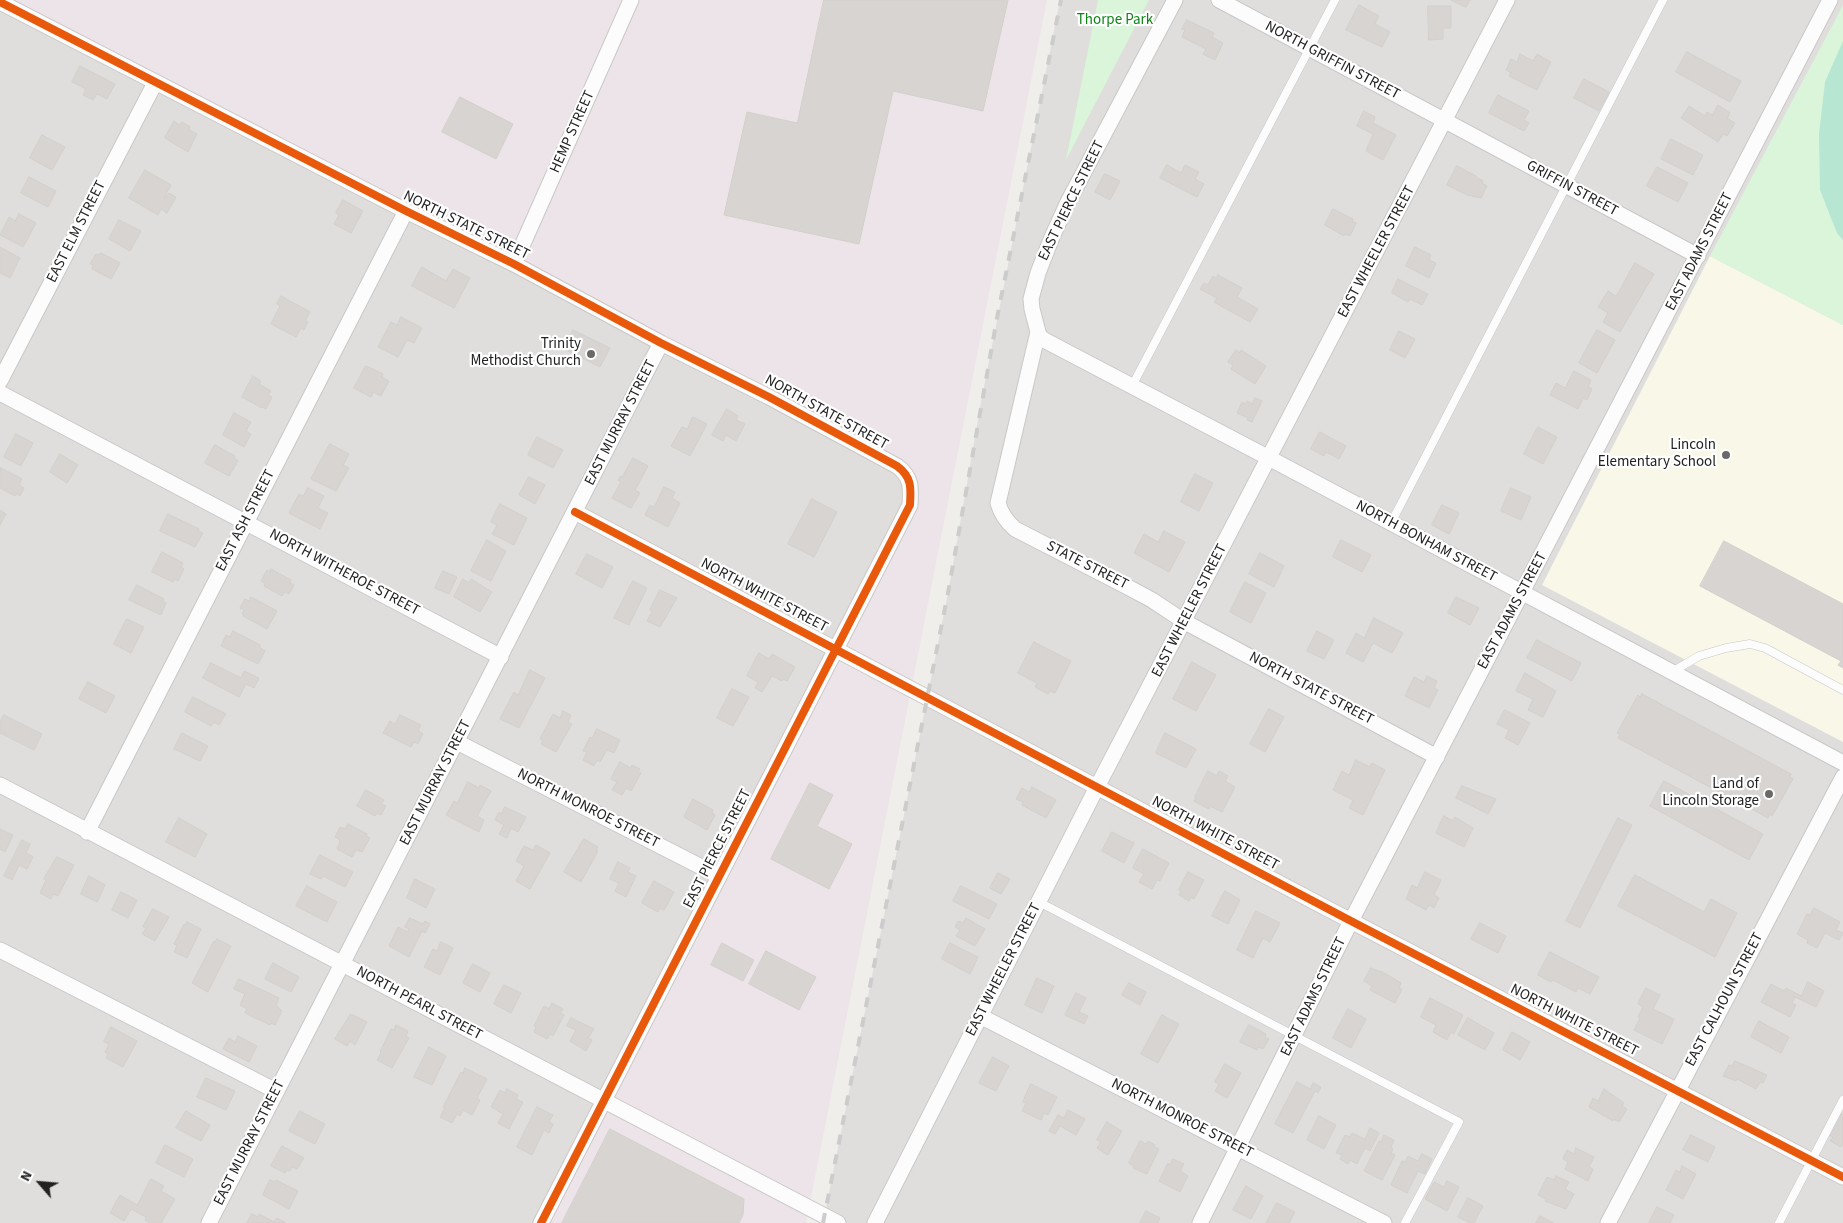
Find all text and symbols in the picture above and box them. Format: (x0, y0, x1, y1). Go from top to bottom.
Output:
park label: Thorpe Park (1077, 12, 1153, 30)
street label: NORTH GRIFFIN STREET (1261, 18, 1403, 104)
street label: HEMP STREET (547, 88, 599, 176)
street label: EAST PIERCE STREET (1035, 138, 1109, 264)
street label: GRIFFIN STREET (1523, 157, 1621, 221)
street label: EAST ELM STREET (44, 178, 110, 286)
street label: EAST WHEELER STREET (1335, 183, 1419, 321)
street label: NORTH STATE STREET (400, 188, 532, 264)
street label: EAST ADAMS STREET (1662, 190, 1738, 314)
place label: Trinity Methodist Church (470, 336, 581, 371)
marker: Trinity Methodist Church (585, 348, 597, 360)
street label: EAST MURRAY STREET (582, 357, 660, 489)
street label: NORTH STATE STREET (761, 372, 891, 454)
place label: Lincoln Elementary School (1598, 437, 1716, 472)
marker: Lincoln Elementary School (1720, 449, 1732, 461)
street label: EAST ASH STREET (213, 467, 279, 575)
street label: NORTH BONHAM STREET (1352, 497, 1500, 587)
street label: NORTH WITHEROE STREET (266, 526, 422, 620)
street label: STATE STREET (1043, 538, 1131, 594)
street label: EAST WHEELER STREET (1149, 541, 1231, 681)
street label: EAST ADAMS STREET (1474, 549, 1552, 673)
street label: NORTH WHITE STREET (697, 555, 831, 637)
street label: NORTH STATE STREET (1246, 649, 1376, 729)
street label: EAST MURRAY STREET (397, 717, 475, 849)
street label: NORTH MONROE STREET (514, 765, 662, 853)
place label: Land of Lincoln Storage (1662, 776, 1759, 811)
street label: EAST PIERCE STREET (680, 786, 756, 912)
marker: Land of Lincoln Storage (1763, 788, 1775, 800)
street label: NORTH WHITE STREET (1148, 793, 1282, 875)
street label: EAST WHEELER STREET (963, 900, 1045, 1040)
street label: EAST CALHOUN STREET (1682, 930, 1768, 1070)
street label: EAST ADAMS STREET (1277, 935, 1351, 1059)
street label: NORTH PEARL STREET (353, 963, 485, 1045)
street label: NORTH WHITE STREET (1507, 981, 1641, 1061)
street label: NORTH MONROE STREET (1108, 1075, 1256, 1163)
street label: EAST MURRAY STREET (211, 1077, 289, 1209)
north arrow (15, 1158, 65, 1208)
text: N (16, 1168, 38, 1185)

